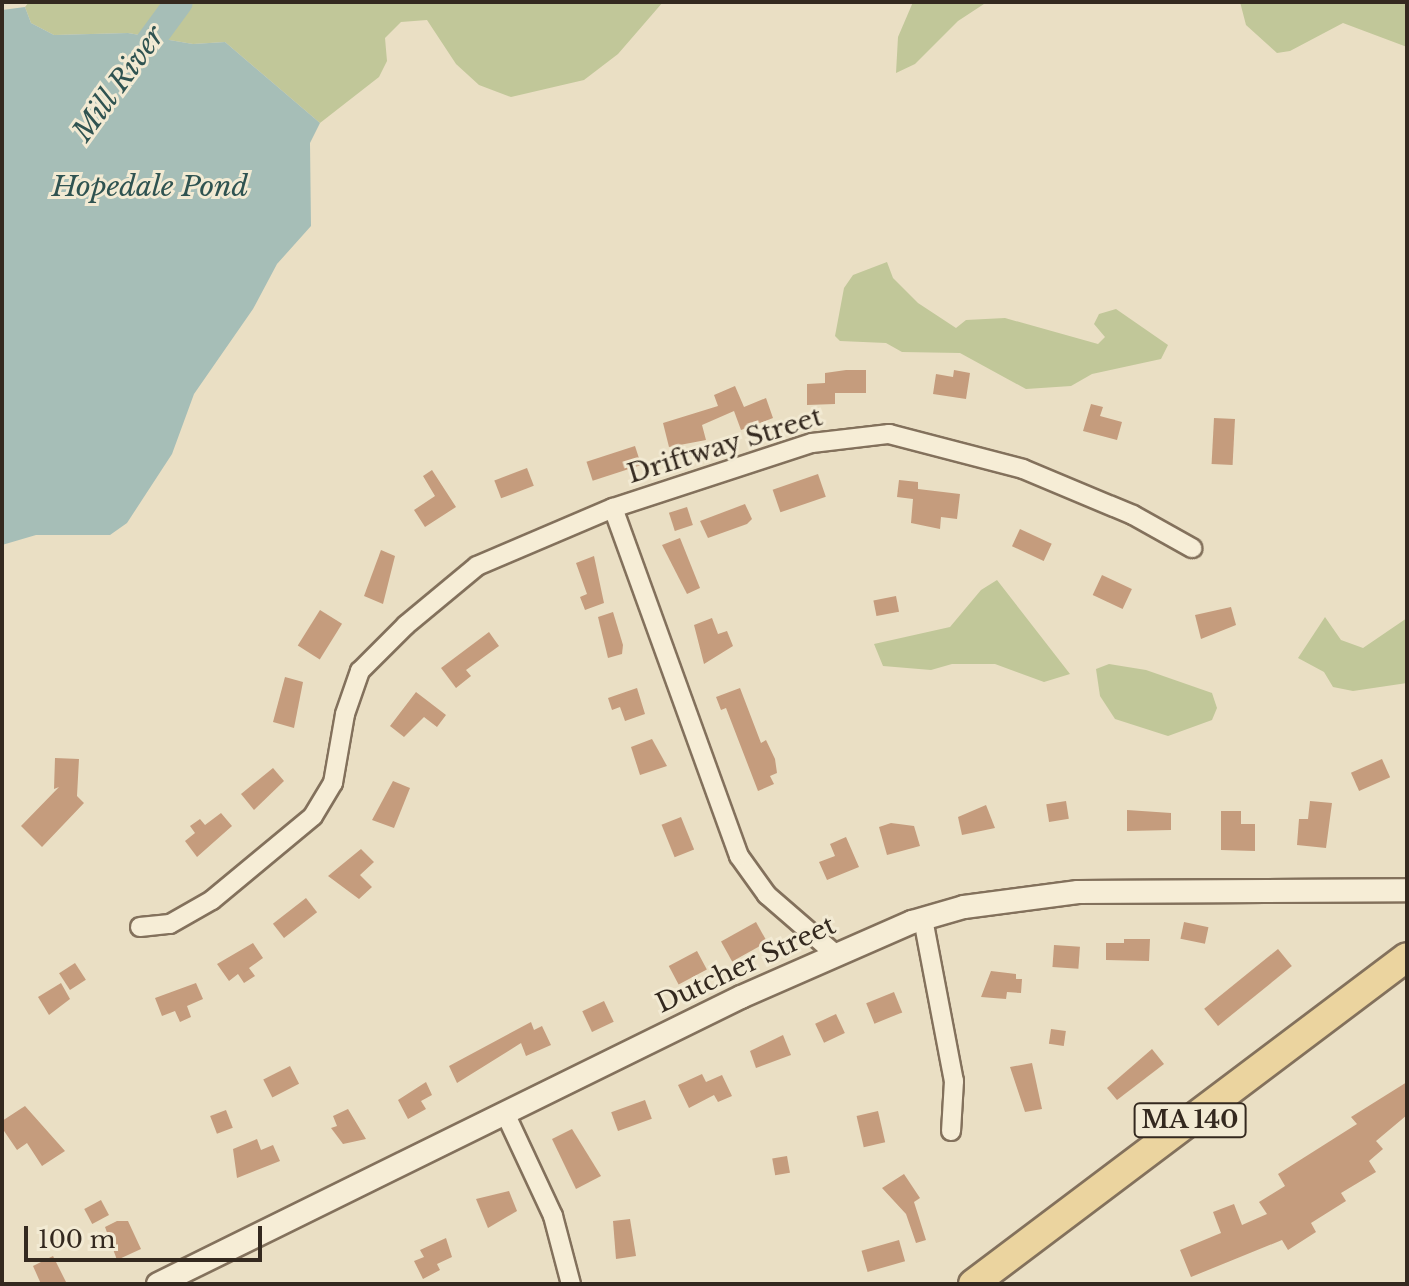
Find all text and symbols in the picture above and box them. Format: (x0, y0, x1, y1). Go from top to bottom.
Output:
water label: Mill River (66, 20, 172, 148)
water label: Hopedale Pond (52, 170, 248, 204)
street label: Driftway Street (623, 401, 827, 491)
street label: Dutcher Street (651, 910, 841, 1020)
road number: MA 140 (1132, 1100, 1248, 1140)
scale bar (28, 1210, 266, 1260)
text: 100 m (38, 1225, 116, 1254)

